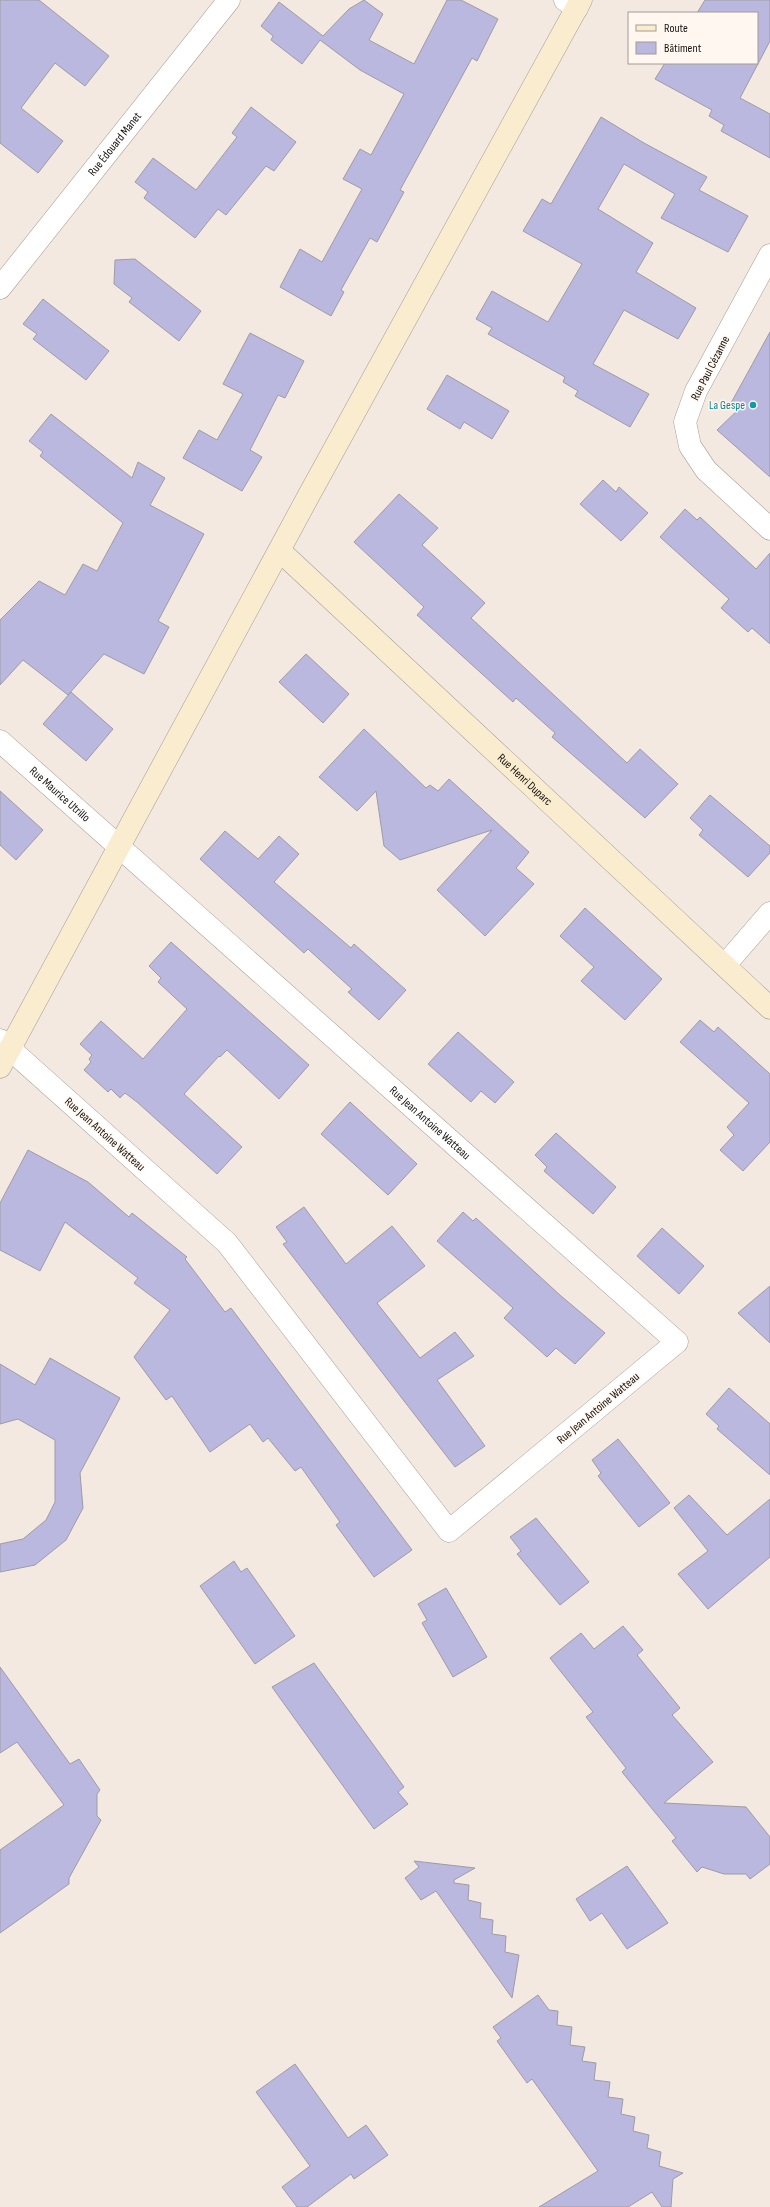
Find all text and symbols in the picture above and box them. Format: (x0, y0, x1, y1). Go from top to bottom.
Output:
legend (628, 12, 758, 64)
text: Route (664, 21, 688, 36)
text: Bâtiment (664, 41, 702, 56)
street label: Rue Édouard Manet (85, 109, 145, 179)
street label: Rue Paul Cézanne (688, 333, 733, 403)
place label: La Gespe (709, 398, 745, 413)
marker: La Gespe (748, 400, 758, 410)
street label: Rue Henri Duparc (494, 751, 555, 809)
street label: Rue Maurice Utrillo (26, 764, 93, 825)
street label: Rue Jean Antoine Watteau (386, 1083, 473, 1163)
street label: Rue Jean Antoine Watteau (61, 1094, 148, 1174)
street label: Rue Jean Antoine Watteau (554, 1369, 643, 1447)

